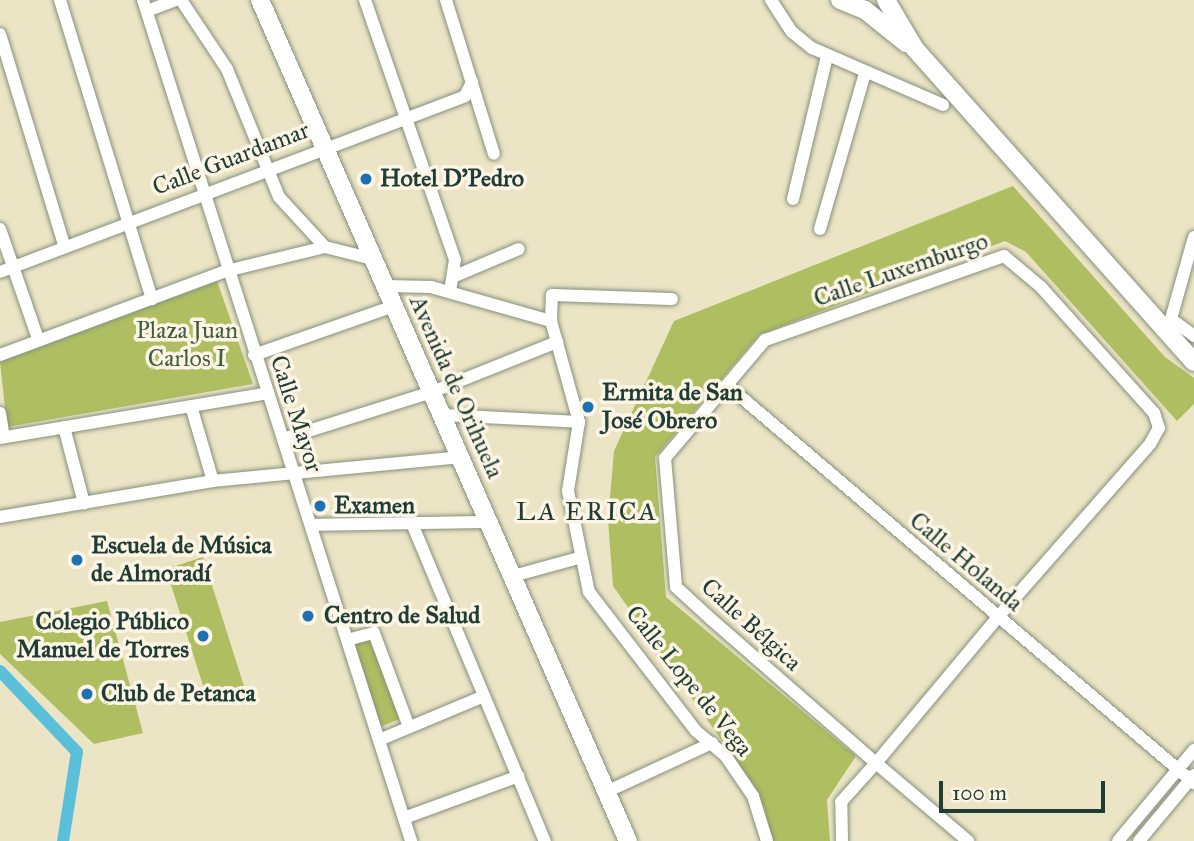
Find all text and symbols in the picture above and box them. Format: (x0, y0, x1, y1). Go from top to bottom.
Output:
street label: Calle Guardamar (149, 116, 313, 202)
place label: Hotel D'Pedro (380, 165, 524, 193)
marker: Hotel D'Pedro (358, 171, 374, 187)
street label: Calle Luxemburgo (810, 227, 992, 313)
street label: Avenida de Orihuela (403, 291, 509, 483)
park label: Plaza Juan Carlos I (136, 317, 238, 373)
street label: Calle Mayor (264, 352, 328, 476)
place label: Ermita de San José Obrero (602, 379, 743, 435)
marker: Ermita de San José Obrero (580, 399, 596, 415)
place label: Examen (334, 492, 415, 520)
district label: LA ERICA (517, 496, 657, 528)
marker: Examen (312, 498, 328, 514)
street label: Calle Holanda (904, 506, 1028, 618)
place label: Escuela de Música de Almoradí (91, 532, 272, 588)
marker: Escuela de Música de Almoradí (69, 552, 85, 568)
street label: Calle Bélgica (695, 573, 807, 677)
street label: Calle Lope de Vega (620, 600, 758, 762)
place label: Centro de Salud (324, 602, 480, 630)
marker: Centro de Salud (298, 606, 318, 626)
place label: Colegio Público Manuel de Torres (16, 608, 189, 664)
marker: Colegio Público Manuel de Torres (195, 628, 211, 644)
place label: Club de Petanca (101, 680, 256, 708)
marker: Club de Petanca (79, 686, 95, 702)
scale bar (942, 768, 1108, 812)
text: 100 m (952, 780, 1007, 806)

